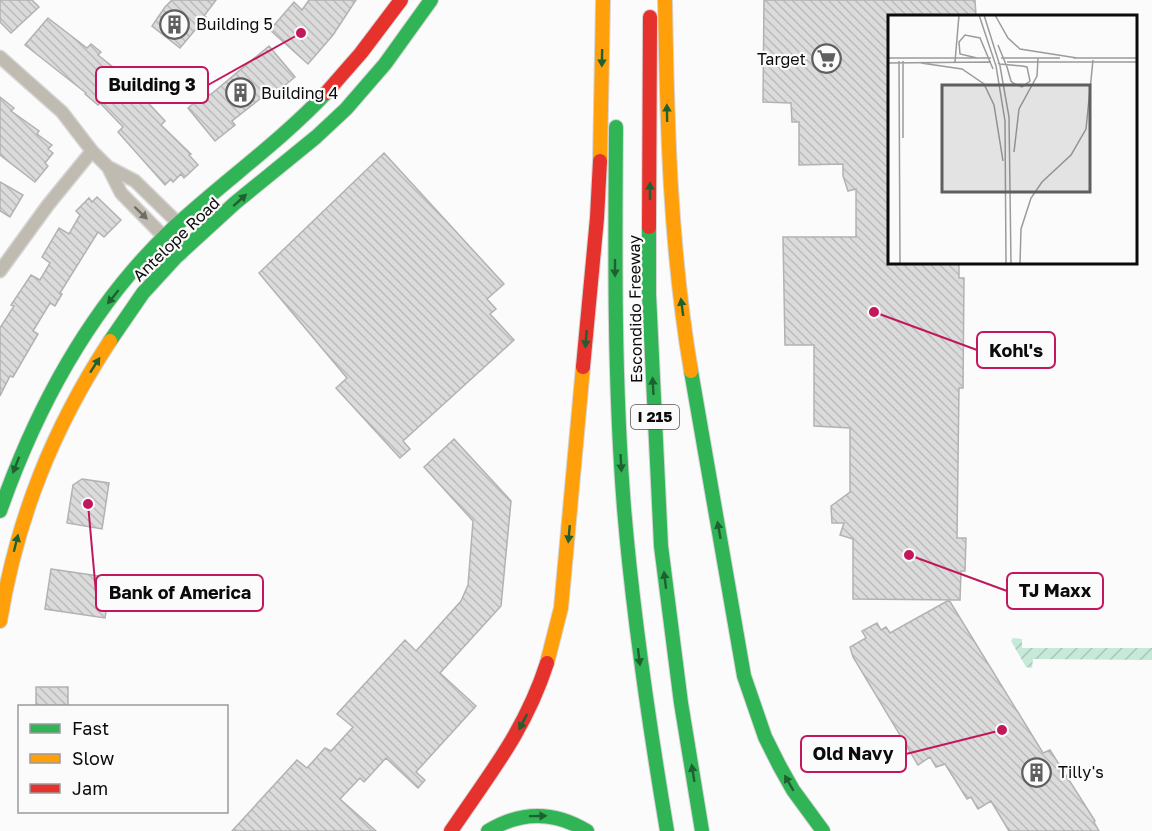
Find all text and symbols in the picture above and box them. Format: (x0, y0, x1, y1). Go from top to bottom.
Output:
building icon: Building 5 (159, 8, 191, 40)
place label: Building 5 (196, 14, 273, 34)
inset map (888, 15, 1137, 264)
supermarket icon: Target (811, 43, 843, 75)
one-way arrow (597, 49, 607, 68)
place label: Target (757, 49, 806, 69)
callout: Building 3 (96, 67, 208, 103)
text: Building 3 (108, 73, 196, 95)
building icon: Building 4 (224, 77, 256, 109)
place label: Building 4 (261, 83, 338, 103)
one-way arrow (662, 104, 672, 123)
one-way arrow (645, 181, 655, 200)
street label: Antelope Road (128, 193, 224, 285)
one-way arrow (232, 194, 247, 207)
one-way arrow (134, 205, 148, 219)
street label: Escondido Freeway (624, 235, 646, 383)
one-way arrow (610, 259, 620, 278)
one-way arrow (107, 289, 120, 305)
one-way arrow (678, 298, 687, 317)
one-way arrow (581, 330, 591, 349)
callout: Kohl's (977, 332, 1055, 368)
text: Kohl's (989, 339, 1043, 361)
one-way arrow (89, 357, 100, 374)
one-way arrow (649, 376, 658, 395)
road number: I 215 (631, 405, 679, 429)
one-way arrow (617, 454, 626, 473)
one-way arrow (11, 457, 21, 475)
one-way arrow (714, 520, 723, 539)
one-way arrow (564, 524, 574, 543)
one-way arrow (11, 534, 21, 552)
one-way arrow (661, 571, 670, 590)
callout: TJ Maxx (1007, 573, 1103, 609)
callout: Bank of America (96, 575, 263, 611)
text: TJ Maxx (1019, 579, 1092, 601)
text: Bank of America (109, 581, 251, 603)
one-way arrow (635, 648, 644, 667)
legend (18, 705, 228, 813)
one-way arrow (519, 713, 528, 730)
text: Fast (72, 717, 109, 739)
callout: Old Navy (801, 736, 906, 772)
text: Old Navy (812, 742, 894, 764)
text: Slow (72, 747, 115, 769)
building icon: Tilly's (1021, 756, 1053, 788)
place label: Tilly's (1058, 762, 1104, 782)
one-way arrow (688, 764, 697, 783)
one-way arrow (784, 774, 794, 791)
text: Jam (72, 777, 108, 799)
one-way arrow (528, 811, 547, 821)

